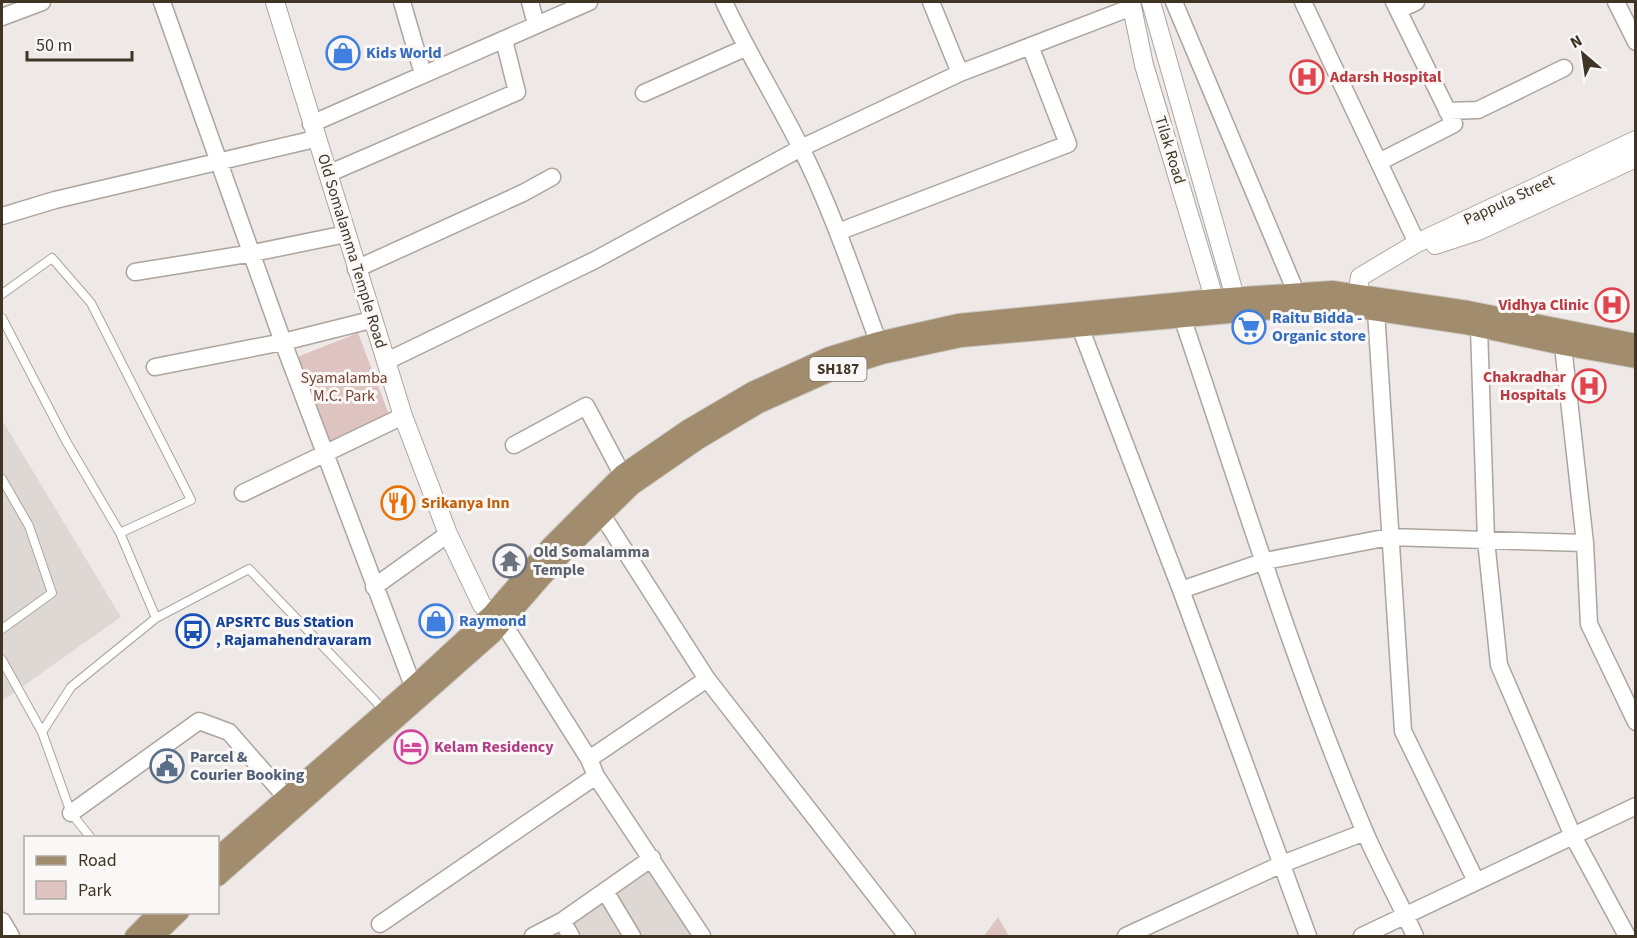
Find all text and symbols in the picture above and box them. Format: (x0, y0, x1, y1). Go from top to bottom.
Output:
scale bar (27, 24, 132, 62)
north arrow (1553, 24, 1613, 84)
text: N (1566, 30, 1586, 54)
text: 50 m (36, 33, 72, 58)
shop icon: Kids World (325, 35, 361, 71)
place label: Kids World (366, 42, 442, 64)
hospital icon: Adarsh Hospital (1289, 59, 1325, 95)
place label: Adarsh Hospital (1329, 66, 1442, 88)
street label: Tilak Road (1149, 113, 1191, 187)
street label: Old Somalamma Temple Road (312, 151, 392, 351)
street label: Pappula Street (1460, 169, 1559, 231)
hospital icon: Vidhya Clinic (1594, 287, 1630, 323)
place label: Vidhya Clinic (1497, 294, 1590, 316)
place label: Raitu Bidda - Organic store (1272, 307, 1366, 347)
supermarket icon: Raitu Bidda - Organic store (1231, 309, 1267, 345)
road number: SH187 (810, 357, 866, 381)
place label: Chakradhar Hospitals (1483, 366, 1567, 406)
park label: Syamalamba M.C. Park (300, 367, 388, 407)
hospital icon: Chakradhar Hospitals (1571, 368, 1607, 404)
restaurant icon: Srikanya Inn (380, 485, 416, 521)
place label: Srikanya Inn (421, 492, 510, 514)
place label: Old Somalamma Temple (533, 541, 650, 581)
temple icon: Old Somalamma Temple (492, 543, 528, 579)
shop icon: Raymond (418, 603, 454, 639)
place label: Raymond (459, 610, 526, 632)
place label: APSRTC Bus Station , Rajamahendravaram (215, 611, 372, 651)
bus stop icon: APSRTC Bus Station , Rajamahendravaram (175, 613, 211, 649)
hotel icon: Kelam Residency (393, 729, 429, 765)
place label: Kelam Residency (434, 736, 554, 758)
place label: Parcel & Courier Booking (190, 746, 305, 786)
public building icon: Parcel & Courier Booking (149, 748, 185, 784)
legend (24, 836, 219, 914)
text: Road (78, 848, 117, 873)
text: Park (78, 878, 112, 903)

